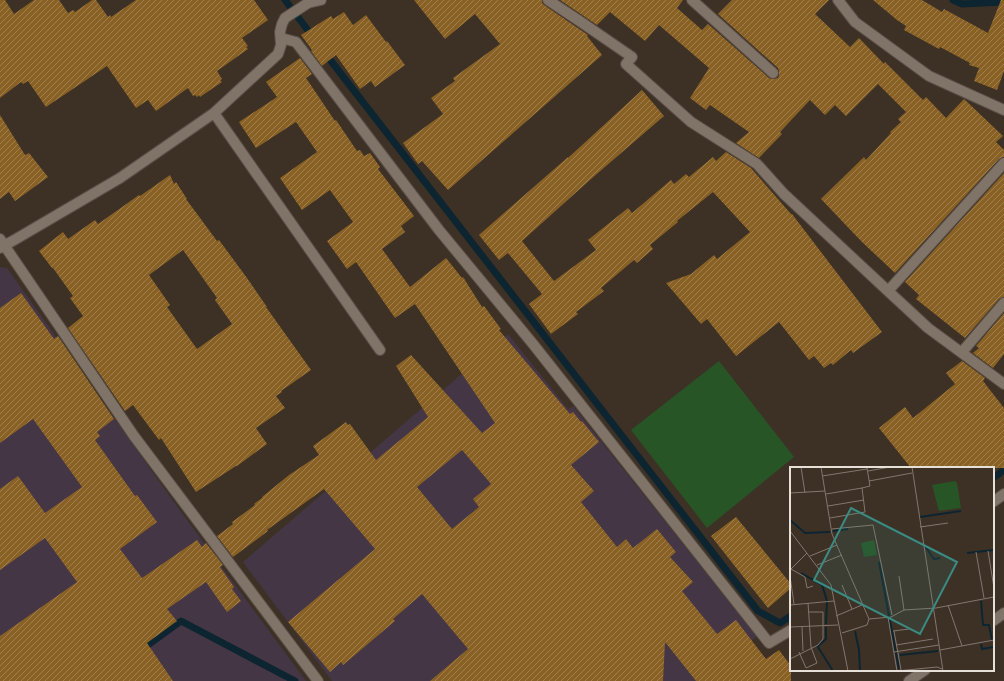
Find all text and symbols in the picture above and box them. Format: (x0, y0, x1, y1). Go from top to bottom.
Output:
inset map (790, 467, 994, 671)

